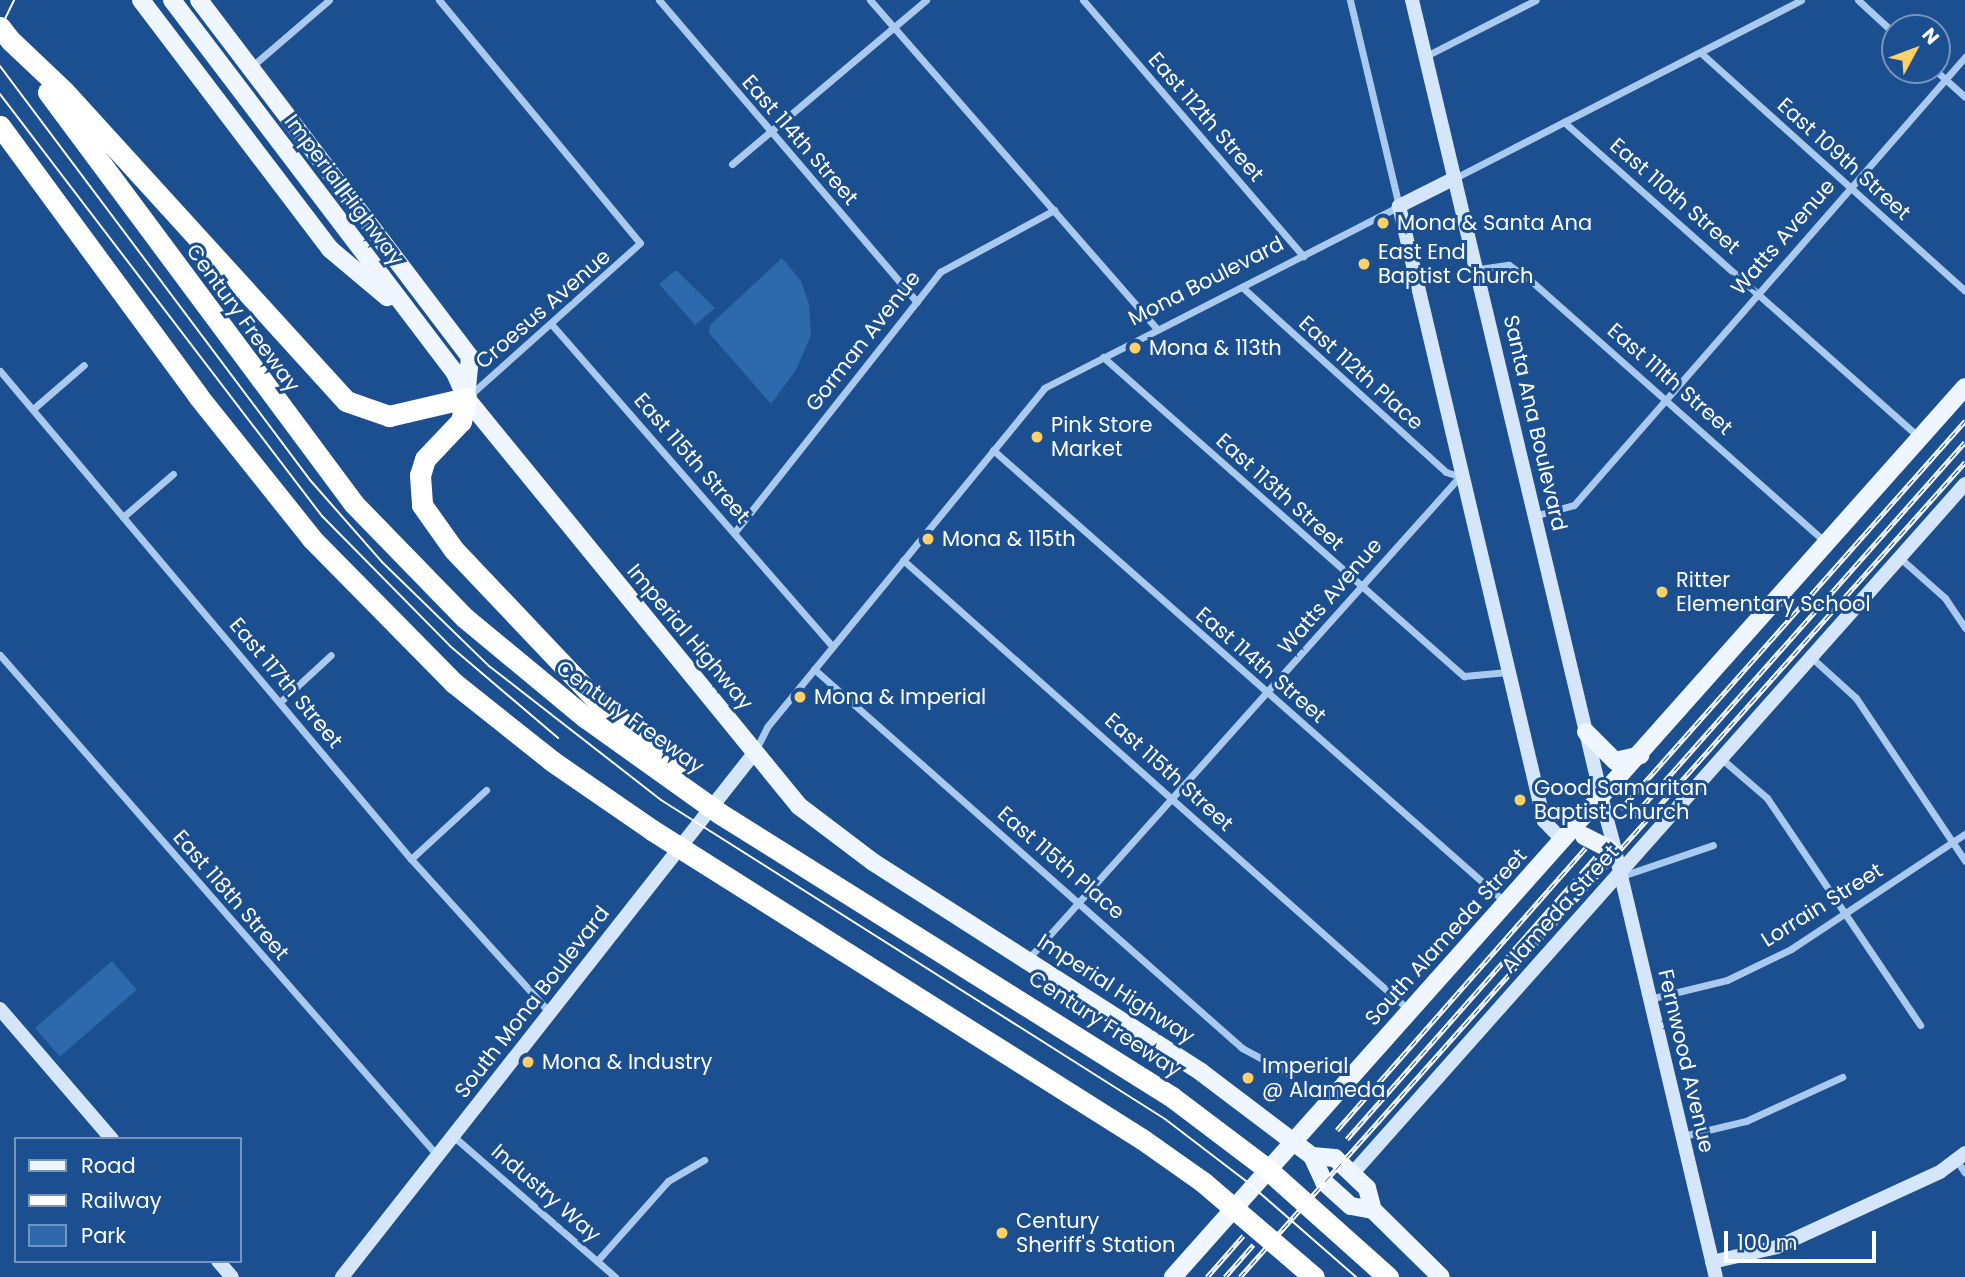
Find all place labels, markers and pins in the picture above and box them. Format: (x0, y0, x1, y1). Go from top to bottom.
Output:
place label: Mona & Santa Ana (1397, 210, 1592, 236)
marker: Mona & Santa Ana (1375, 215, 1391, 231)
place label: East End Baptist Church (1378, 239, 1533, 289)
marker: East End Baptist Church (1356, 256, 1372, 272)
place label: Mona & 113th (1149, 335, 1282, 361)
marker: Mona & 113th (1127, 340, 1143, 356)
place label: Pink Store Market (1051, 412, 1152, 462)
marker: Pink Store Market (1029, 429, 1045, 445)
place label: Mona & 115th (942, 526, 1076, 552)
marker: Mona & 115th (920, 531, 936, 547)
place label: Ritter Elementary School (1676, 567, 1871, 617)
marker: Ritter Elementary School (1654, 584, 1670, 600)
place label: Mona & Imperial (814, 684, 986, 710)
marker: Mona & Imperial (792, 689, 808, 705)
place label: Good Samaritan Baptist Church (1534, 775, 1708, 825)
marker: Good Samaritan Baptist Church (1512, 792, 1528, 808)
place label: Mona & Industry (542, 1049, 712, 1075)
place label: Imperial @ Alameda (1262, 1053, 1385, 1103)
marker: Mona & Industry (520, 1054, 536, 1070)
marker: Imperial @ Alameda (1240, 1070, 1256, 1086)
place label: Century Sheriff's Station (1016, 1208, 1175, 1258)
marker: Century Sheriff's Station (994, 1225, 1010, 1241)

